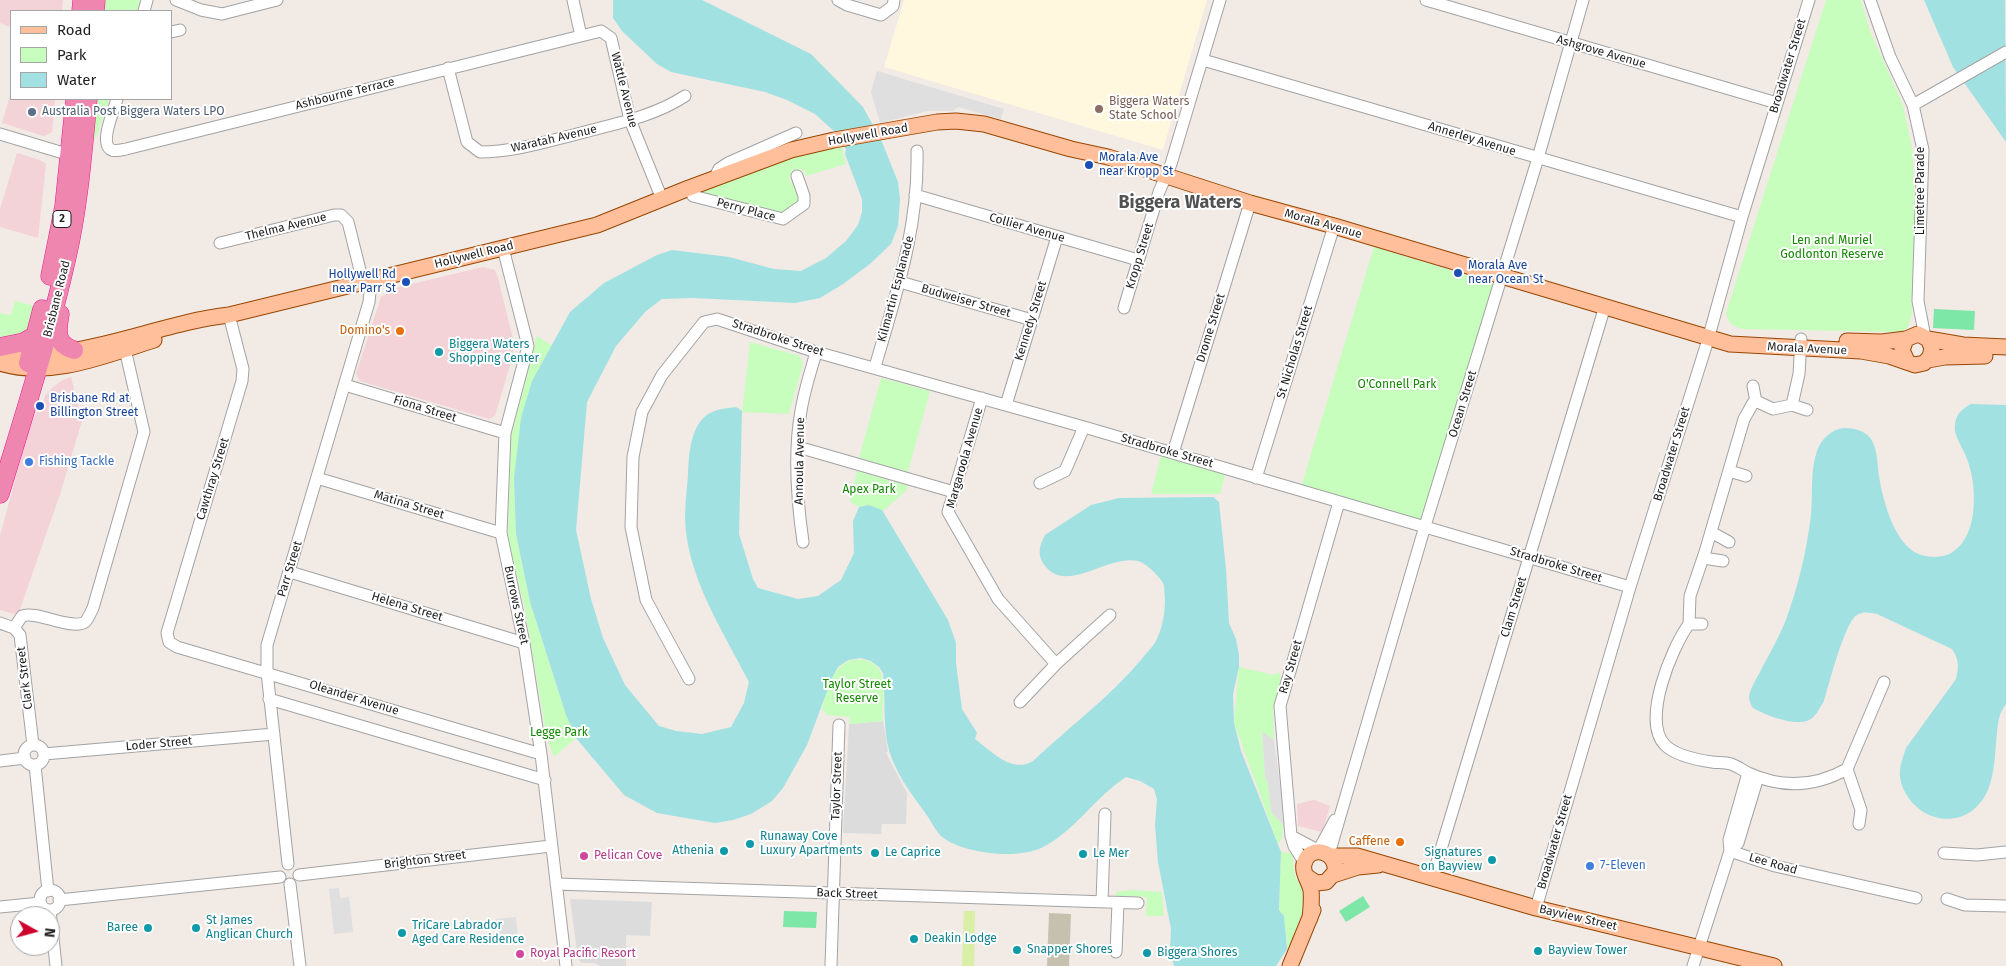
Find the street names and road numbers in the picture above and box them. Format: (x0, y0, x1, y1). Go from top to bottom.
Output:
street label: Broadwater Street (1767, 17, 1809, 115)
street label: Ashgrove Avenue (1555, 32, 1647, 72)
street label: Wattle Avenue (608, 51, 640, 129)
street label: Ashbourne Terrace (294, 75, 396, 113)
street label: Annerley Avenue (1426, 119, 1518, 159)
street label: Hollywell Road (827, 121, 909, 149)
street label: Waratah Avenue (510, 122, 598, 156)
street label: Limetree Parade (1914, 147, 1928, 235)
street label: Perry Place (715, 195, 777, 225)
street label: Morala Avenue (1283, 206, 1363, 242)
road number: 2 (53, 210, 71, 228)
street label: Thelma Avenue (244, 210, 328, 244)
street label: Collier Avenue (987, 210, 1067, 246)
street label: Kropp Street (1123, 221, 1157, 291)
street label: Kilmartin Esplanade (875, 234, 917, 344)
street label: Hollywell Road (433, 238, 515, 272)
street label: Brisbane Road (40, 259, 74, 339)
street label: Kennedy Street (1012, 279, 1050, 363)
street label: Budweiser Street (920, 281, 1012, 321)
street label: Drome Street (1194, 292, 1228, 364)
street label: St Nicholas Street (1274, 304, 1316, 400)
street label: Stradbroke Street (730, 316, 826, 360)
street label: Morala Avenue (1767, 340, 1847, 358)
street label: Ocean Street (1446, 369, 1480, 439)
street label: Fiona Street (392, 393, 458, 425)
street label: Broadwater Street (1651, 405, 1693, 503)
street label: Margaroola Avenue (944, 406, 986, 510)
street label: Annoula Avenue (792, 417, 808, 505)
street label: Stradbroke Street (1119, 431, 1215, 471)
street label: Cawthray Street (194, 436, 232, 522)
street label: Matina Street (372, 487, 446, 523)
street label: Parr Street (275, 539, 305, 599)
street label: Stradbroke Street (1508, 544, 1604, 586)
street label: Burrows Street (501, 564, 531, 646)
street label: Clam Street (1498, 575, 1530, 639)
street label: Helena Street (370, 589, 444, 625)
street label: Ray Street (1276, 639, 1306, 695)
street label: Clark Street (14, 646, 36, 710)
street label: Oleander Avenue (307, 678, 401, 718)
street label: Loder Street (125, 734, 193, 754)
street label: Taylor Street (829, 751, 845, 821)
street label: Broadwater Street (1535, 793, 1575, 891)
street label: Brighton Street (383, 848, 467, 872)
street label: Lee Road (1747, 850, 1799, 878)
street label: Back Street (816, 886, 878, 902)
street label: Bayview Street (1538, 902, 1618, 934)

